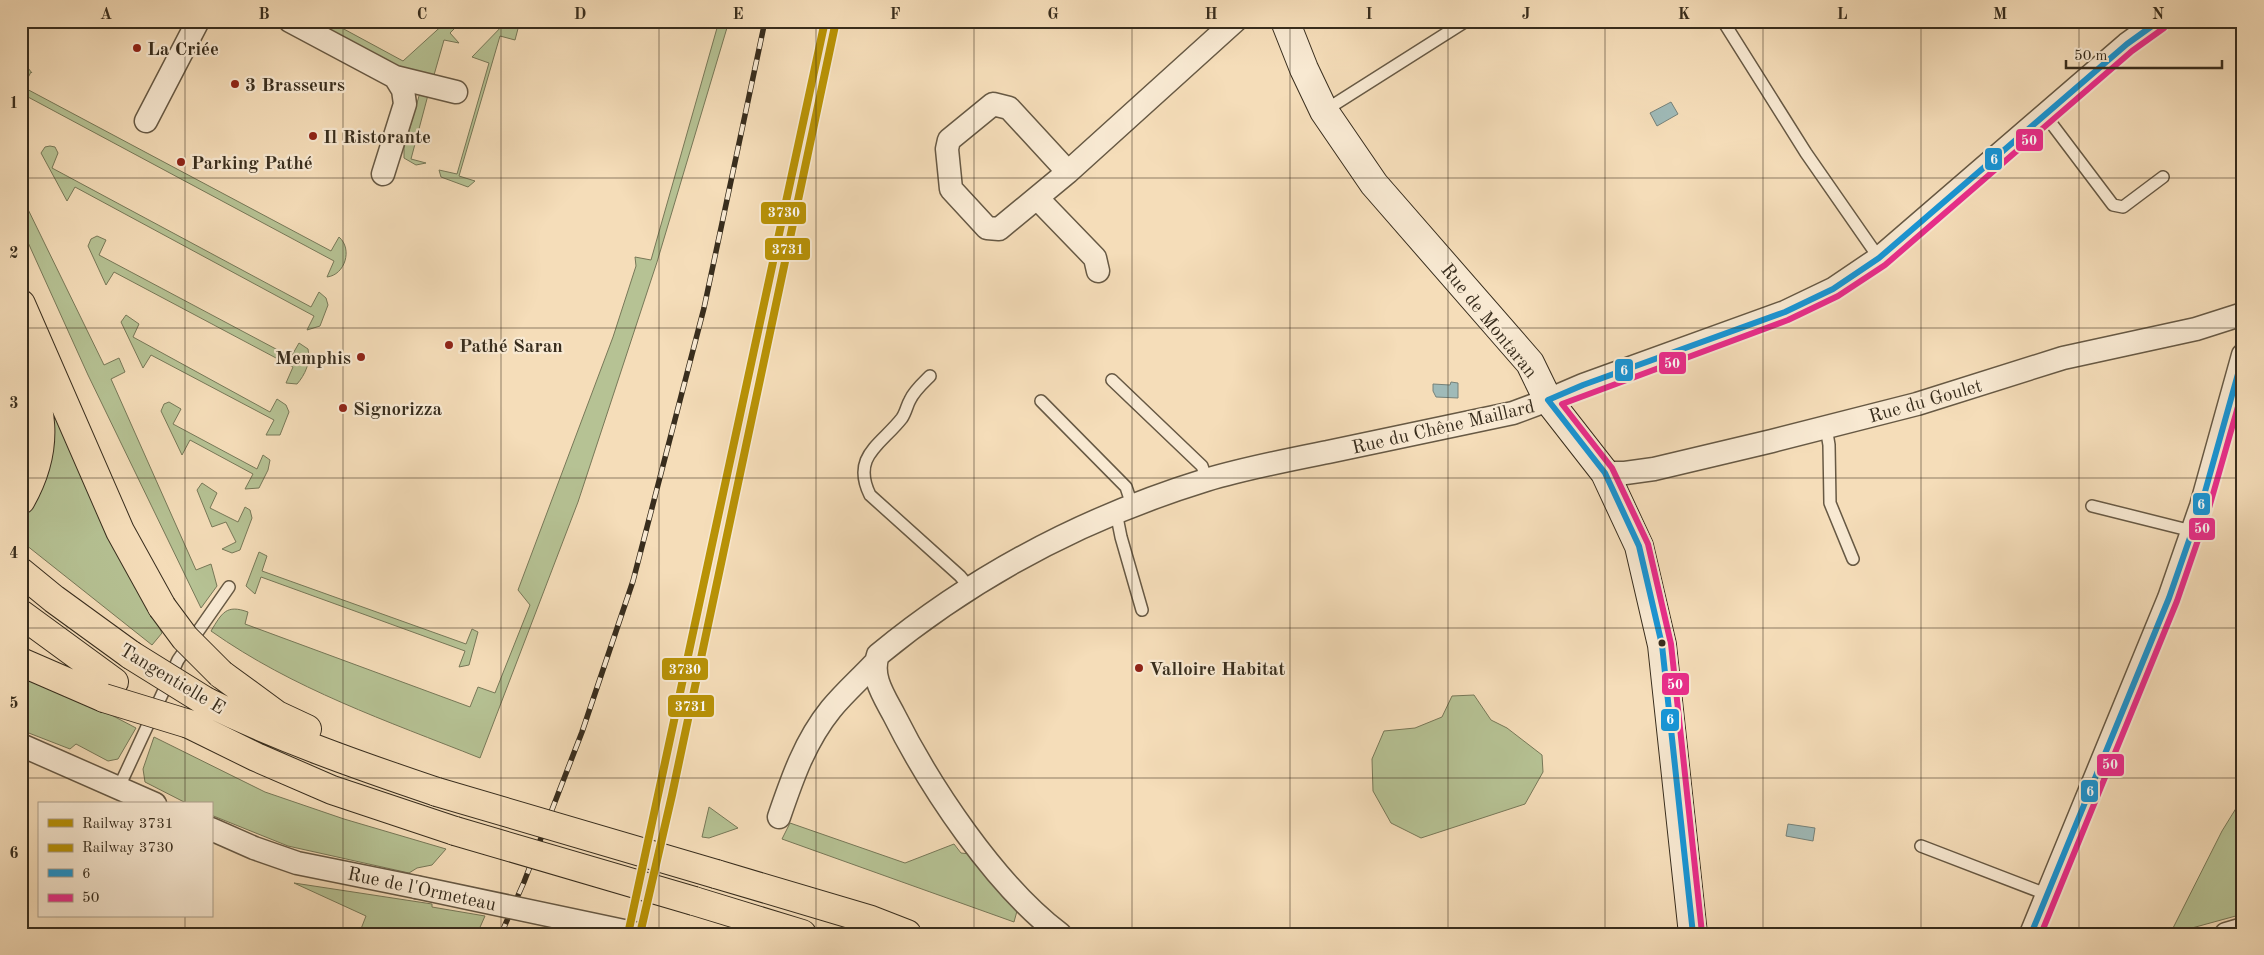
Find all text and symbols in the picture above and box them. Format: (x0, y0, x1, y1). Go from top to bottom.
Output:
text: A (100, 7, 112, 23)
text: B (258, 7, 270, 23)
text: C (417, 7, 427, 23)
text: D (574, 7, 586, 23)
text: E (732, 7, 744, 23)
text: F (890, 7, 901, 23)
text: G (1047, 7, 1059, 23)
text: H (1204, 7, 1218, 23)
text: I (1365, 7, 1373, 23)
text: J (1522, 7, 1531, 23)
text: K (1678, 7, 1690, 23)
text: L (1837, 7, 1848, 23)
text: M (1993, 7, 2007, 23)
text: N (2152, 7, 2165, 23)
scale bar (2066, 38, 2223, 70)
place label: La Criée (147, 41, 219, 60)
marker: La Criée (131, 42, 143, 54)
text: 50 m (2074, 49, 2108, 64)
place label: 3 Brasseurs (245, 77, 345, 96)
marker: 3 Brasseurs (229, 78, 241, 90)
text: 1 (9, 96, 19, 112)
line badge: 50 (2015, 128, 2044, 152)
place label: Il Ristorante (323, 129, 431, 148)
marker: Il Ristorante (307, 130, 319, 142)
text: 50 (2021, 134, 2037, 148)
line badge: 6 (1984, 147, 2003, 171)
text: 6 (1990, 153, 1998, 167)
place label: Parking Pathé (191, 155, 313, 174)
marker: Parking Pathé (175, 156, 187, 168)
line badge: 3730 (760, 201, 807, 225)
text: 3730 (768, 206, 800, 220)
line badge: 3731 (764, 237, 811, 261)
text: 3731 (772, 243, 804, 257)
text: 2 (9, 246, 19, 262)
street label: Rue de Montaran (1436, 261, 1540, 382)
place label: Pathé Saran (459, 338, 563, 357)
marker: Pathé Saran (443, 339, 455, 351)
place label: Memphis (275, 350, 351, 369)
marker: Memphis (355, 351, 367, 363)
line badge: 50 (1658, 351, 1687, 375)
text: 50 (1664, 357, 1680, 371)
line badge: 6 (1614, 358, 1634, 382)
text: 6 (1620, 364, 1628, 378)
street label: Rue du Goulet (1867, 377, 1985, 428)
text: 3 (9, 396, 19, 412)
street label: Rue du Chêne Maillard (1350, 398, 1537, 459)
place label: Signorizza (353, 401, 442, 420)
marker: Signorizza (337, 402, 349, 414)
line badge: 6 (2192, 492, 2211, 516)
text: 6 (2197, 498, 2205, 512)
line badge: 50 (2188, 517, 2216, 541)
text: 50 (2194, 522, 2210, 536)
text: 4 (9, 546, 19, 562)
unlabelled marker (1657, 638, 1667, 648)
street label: Tangentielle E (116, 641, 228, 719)
line badge: 3730 (661, 657, 709, 681)
place label: Valloire Habitat (1149, 661, 1285, 680)
marker: Valloire Habitat (1133, 662, 1145, 674)
text: 3730 (669, 663, 701, 677)
line badge: 50 (1661, 672, 1690, 696)
text: 50 (1667, 678, 1683, 692)
line badge: 3731 (667, 694, 715, 718)
text: 5 (9, 696, 19, 712)
text: 3731 (675, 700, 707, 714)
line badge: 6 (1660, 708, 1680, 732)
text: 6 (1666, 713, 1674, 727)
line badge: 50 (2096, 753, 2125, 777)
text: 50 (2102, 758, 2118, 772)
line badge: 6 (2080, 779, 2099, 803)
text: 6 (2086, 785, 2094, 799)
legend (38, 802, 212, 918)
text: Railway 3731 (82, 817, 174, 832)
text: Railway 3730 (82, 841, 174, 856)
text: 6 (9, 846, 19, 862)
street label: Rue de l'Ormeteau (345, 865, 497, 915)
text: 6 (82, 867, 91, 882)
text: 50 (82, 891, 99, 906)

